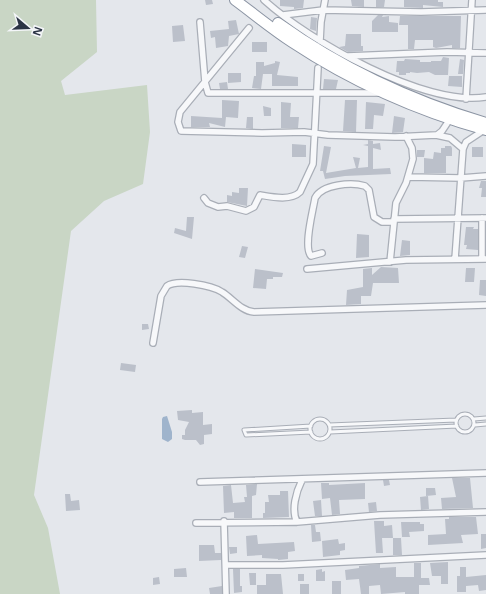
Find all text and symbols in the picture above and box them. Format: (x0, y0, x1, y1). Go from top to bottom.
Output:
north arrow (8, 8, 48, 48)
text: N (29, 25, 46, 38)

